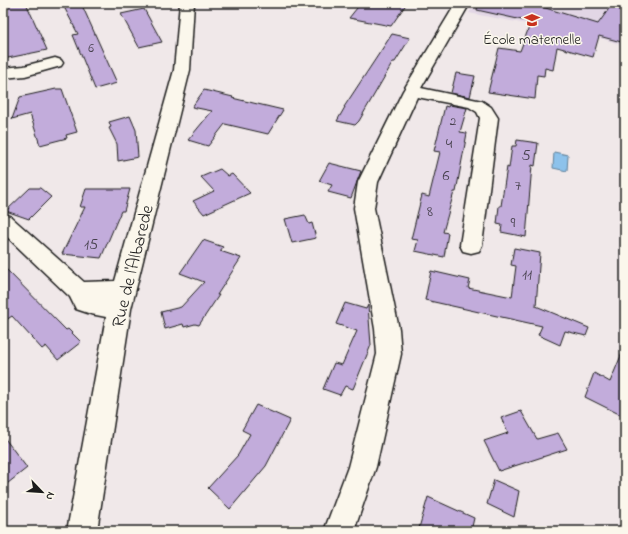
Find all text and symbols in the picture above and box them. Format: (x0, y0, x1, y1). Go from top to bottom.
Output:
school or university icon: École maternelle (523, 11, 541, 29)
place label: École maternelle (483, 29, 581, 51)
house number: 6 (88, 39, 94, 58)
house number: 2 (450, 112, 457, 131)
house number: 4 (446, 132, 453, 156)
house number: 5 (521, 144, 531, 168)
house number: 6 (442, 164, 450, 188)
house number: 7 (515, 174, 522, 198)
house number: 8 (427, 200, 433, 224)
street label: Rue de l'Albarede (106, 202, 162, 331)
house number: 9 (511, 211, 516, 235)
house number: 15 (84, 233, 98, 257)
house number: 11 (522, 263, 532, 287)
north arrow (22, 472, 62, 512)
text: N (41, 489, 59, 503)

